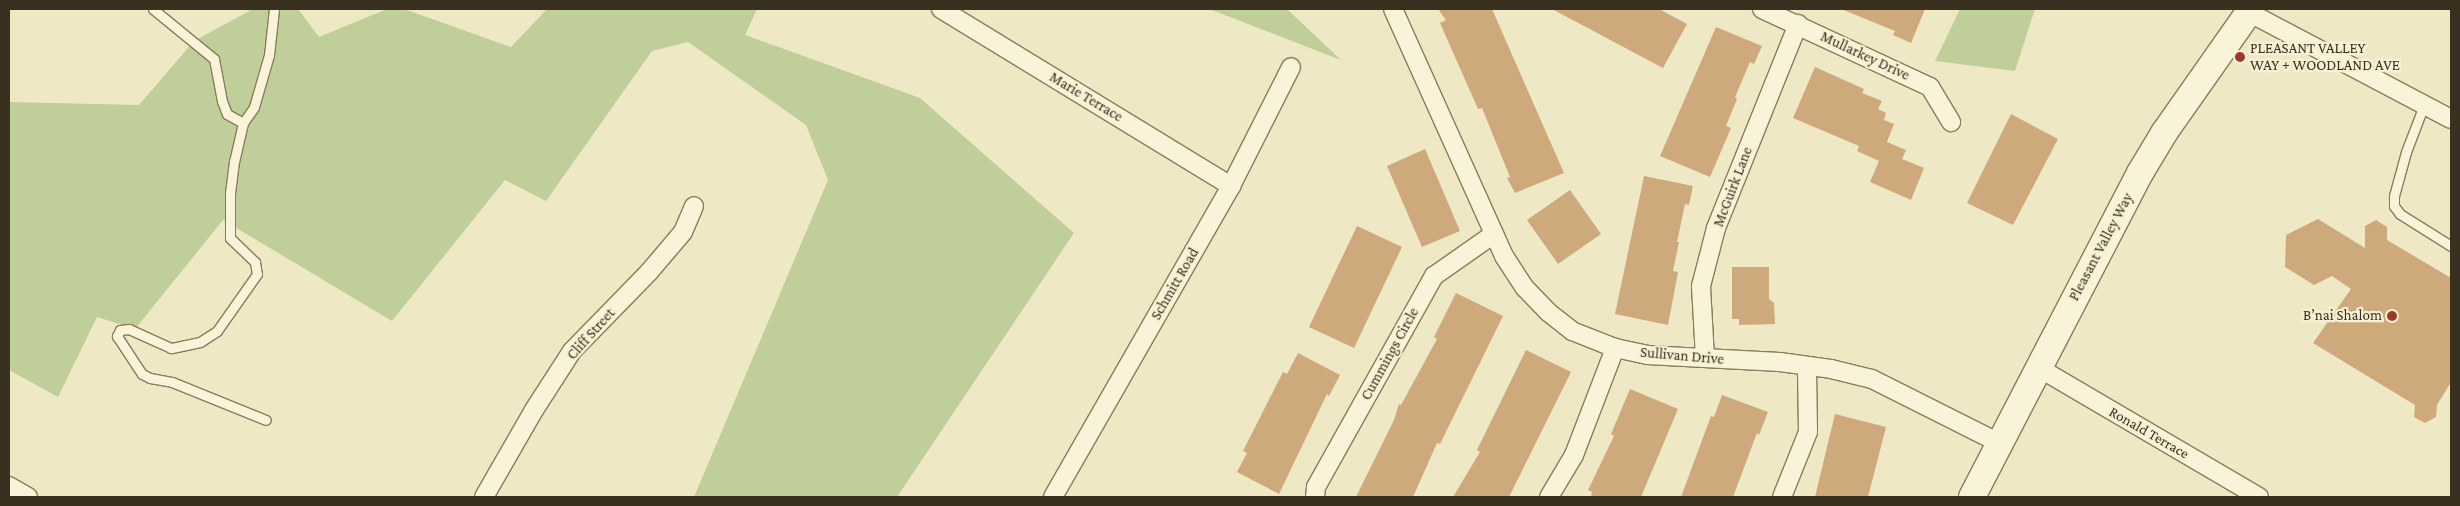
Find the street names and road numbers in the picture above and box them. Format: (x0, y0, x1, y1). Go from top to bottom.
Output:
street label: Mullarkey Drive (1817, 27, 1913, 85)
street label: Marie Terrace (1046, 68, 1126, 126)
street label: McGuirk Lane (1709, 144, 1757, 230)
street label: Pleasant Valley Way (2065, 190, 2137, 304)
street label: Schmitt Road (1147, 245, 1203, 323)
street label: Cliff Street (563, 304, 619, 364)
street label: Cummings Circle (1357, 305, 1423, 403)
street label: Sullivan Drive (1639, 343, 1725, 369)
street label: Ronald Terrace (2106, 403, 2192, 463)

